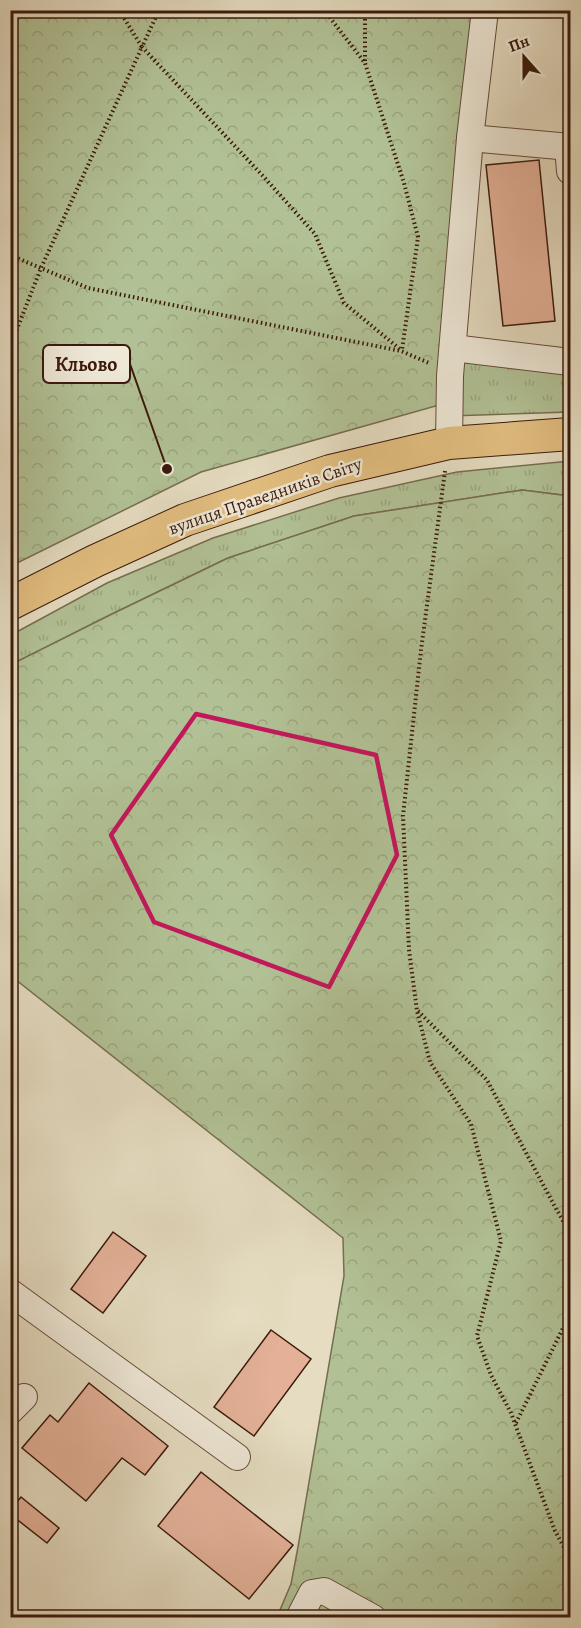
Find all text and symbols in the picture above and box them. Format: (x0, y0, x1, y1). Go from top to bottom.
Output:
north arrow (494, 27, 554, 87)
text: Пн (505, 30, 533, 58)
callout: Кльово (43, 345, 130, 383)
text: Кльово (55, 351, 117, 378)
street label: вулиця Праведників Світу (165, 451, 366, 540)

